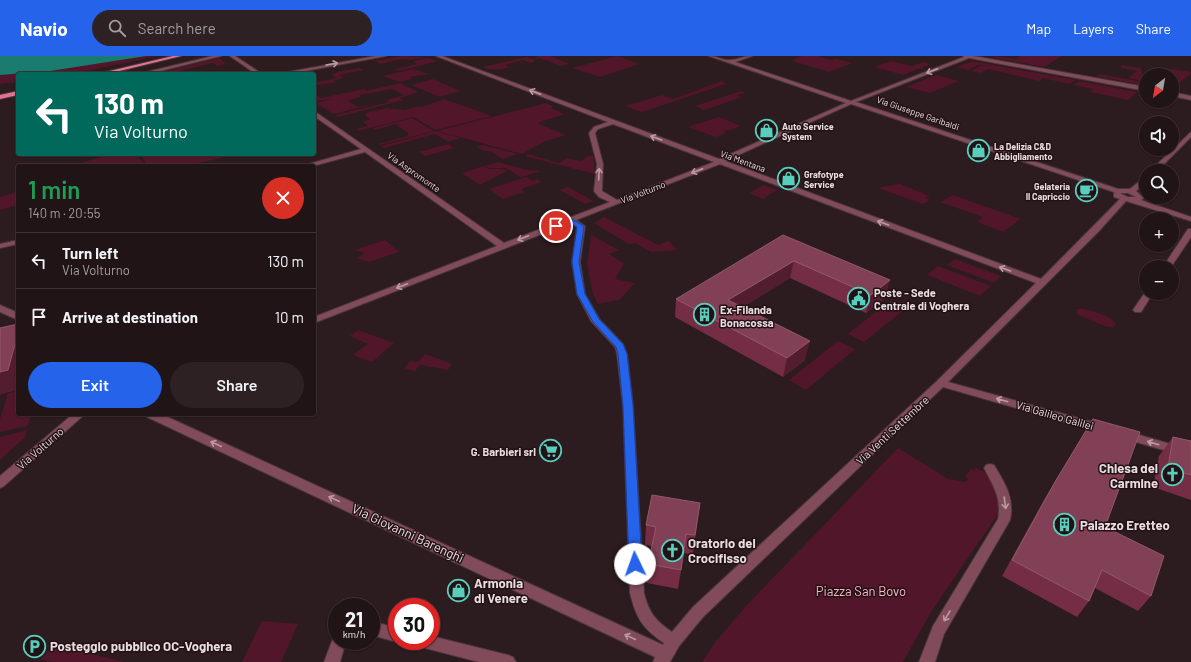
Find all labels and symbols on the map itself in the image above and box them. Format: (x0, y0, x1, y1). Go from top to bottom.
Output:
one-way arrow (325, 60, 338, 68)
one-way arrow (926, 67, 938, 75)
north arrow (1139, 68, 1179, 108)
one-way arrow (529, 88, 541, 96)
street label: Via Giuseppe Garibaldi (875, 94, 961, 132)
shop icon: Auto Service System (753, 118, 779, 144)
place label: Auto Service System (782, 121, 834, 142)
one-way arrow (651, 134, 663, 142)
shop icon: La Delizia C&D Abbigliamento (965, 138, 991, 164)
place label: La Delizia C&D Abbigliamento (994, 141, 1052, 162)
street label: Via Mentana (719, 148, 767, 174)
street label: Via Aspromonte (385, 150, 443, 194)
shop icon: Grafotype Service (775, 166, 801, 192)
one-way arrow (596, 168, 603, 181)
one-way arrow (691, 168, 703, 175)
place label: Grafotype Service (804, 169, 844, 190)
street label: Via Volturno (619, 178, 667, 206)
cafe icon: Gelateria Il Capriccio (1073, 178, 1099, 204)
place label: Gelateria Il Capriccio (1026, 181, 1070, 202)
pin (539, 209, 573, 243)
one-way arrow (876, 219, 889, 226)
one-way arrow (518, 235, 530, 243)
one-way arrow (999, 264, 1011, 272)
one-way arrow (397, 282, 409, 290)
public building icon: Poste - Sede Centrale di Voghera (845, 285, 871, 311)
place label: Poste - Sede Centrale di Voghera (874, 286, 969, 312)
building icon: Ex-Filanda Bonacossa (691, 302, 717, 328)
place label: Ex-Filanda Bonacossa (720, 303, 774, 329)
street label: Via Venti Settembre (853, 393, 931, 467)
one-way arrow (995, 396, 1008, 403)
street label: Via Galileo Galilei (1015, 398, 1095, 432)
street label: Via Volturno (14, 424, 66, 472)
supermarket icon: G. Barbieri srl (538, 438, 564, 464)
one-way arrow (1147, 439, 1160, 446)
one-way arrow (211, 440, 223, 447)
place label: G. Barbieri srl (471, 445, 536, 458)
place label: Chiesa del Carmine (1099, 460, 1158, 491)
church icon: Chiesa del Carmine (1160, 462, 1186, 488)
one-way arrow (329, 495, 341, 502)
one-way arrow (1001, 496, 1009, 509)
street label: Via Giovanni Barenghi (350, 500, 466, 566)
building icon: Palazzo Eretteo (1052, 512, 1078, 538)
place label: Palazzo Eretteo (1080, 517, 1170, 533)
place label: Oratorio del Crocifisso (688, 535, 756, 566)
church icon: Oratorio del Crocifisso (660, 537, 686, 563)
position arrow (614, 543, 656, 585)
place label: Armonia di Venere (474, 575, 528, 606)
shop icon: Armonia di Venere (446, 577, 472, 603)
park label: Piazza San Bovo (816, 583, 906, 599)
speed limit sign: 30 (388, 598, 440, 650)
one-way arrow (942, 610, 950, 622)
parking icon: Posteggio pubblico OC-Voghera (21, 633, 47, 659)
one-way arrow (624, 633, 636, 640)
place label: Posteggio pubblico OC-Voghera (50, 638, 232, 654)

